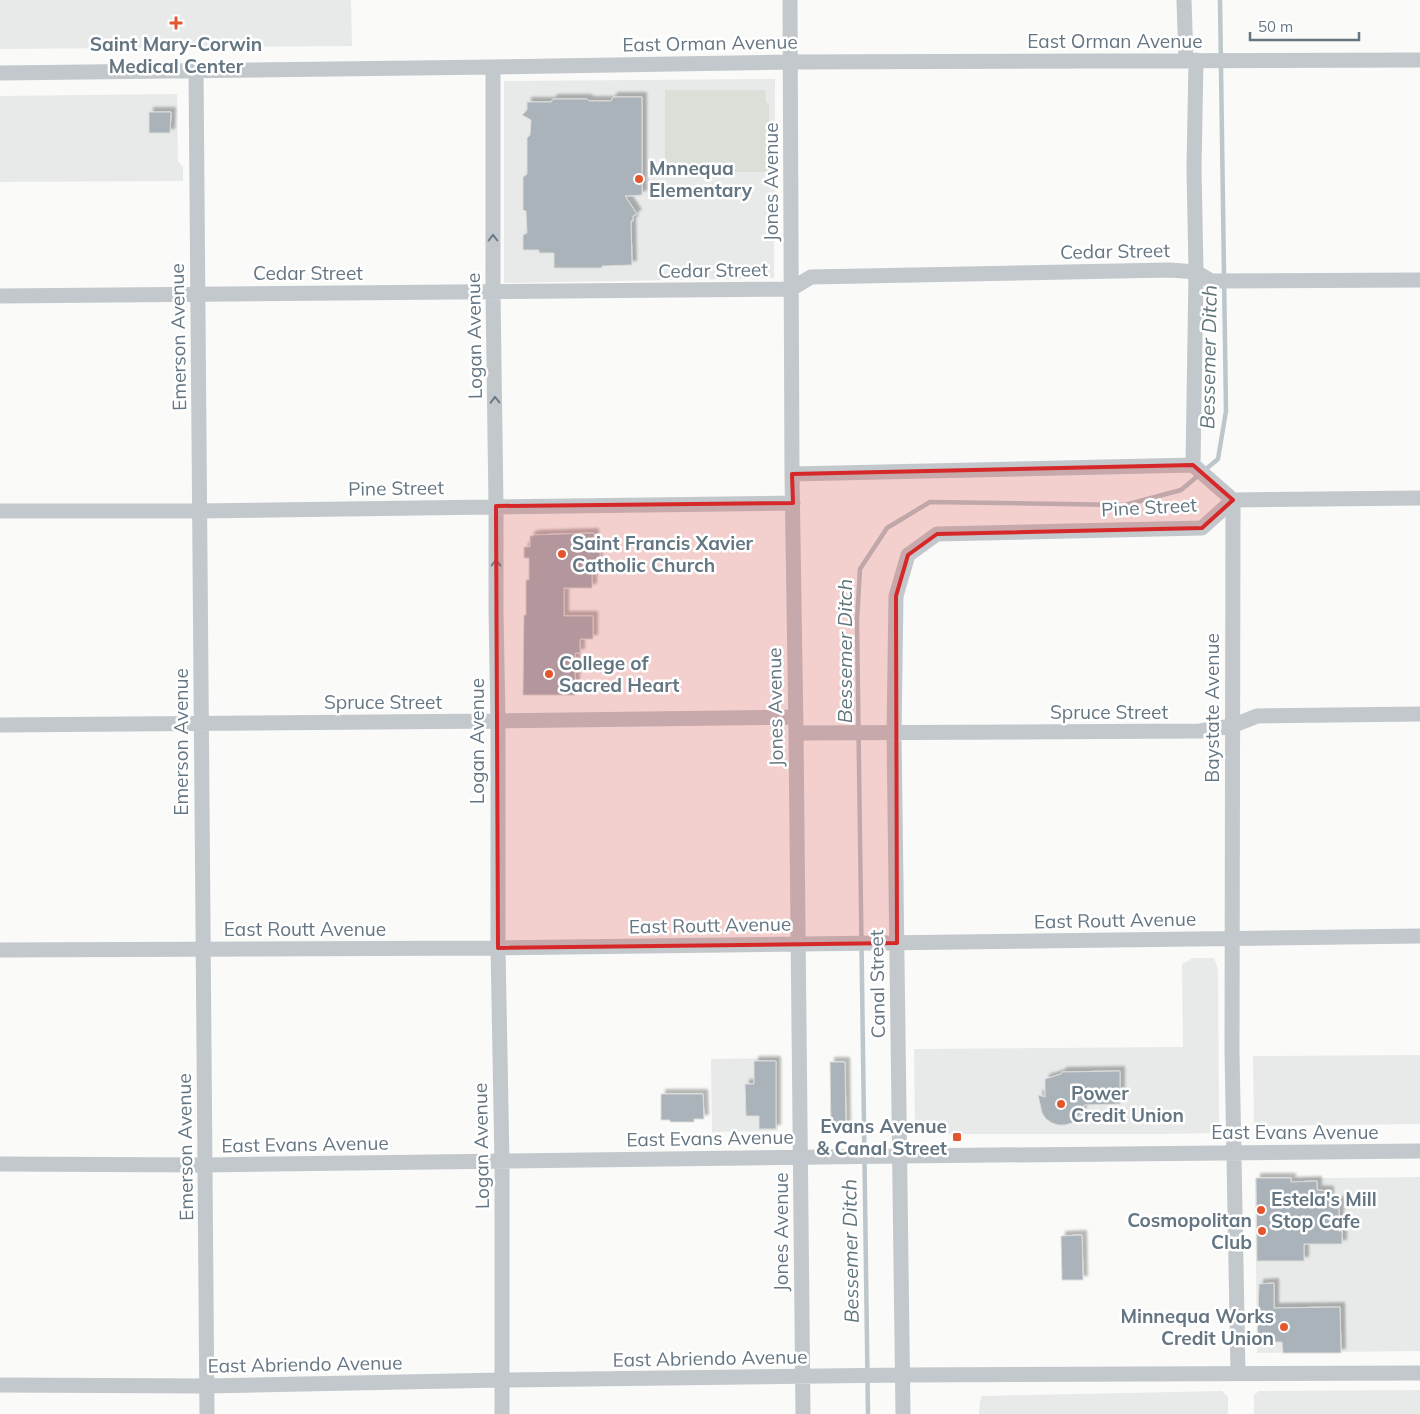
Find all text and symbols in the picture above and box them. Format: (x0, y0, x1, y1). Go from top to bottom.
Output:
scale bar (1250, 10, 1359, 42)
marker: Saint Mary-Corwin Medical Center (169, 16, 183, 30)
text: 50 m (1258, 17, 1293, 36)
street label: East Orman Avenue (622, 29, 798, 57)
street label: East Orman Avenue (1027, 29, 1203, 53)
place label: Saint Mary-Corwin Medical Center (90, 32, 262, 78)
street label: Jones Avenue (759, 122, 783, 242)
place label: Mnnequa Elementary (649, 156, 753, 202)
marker: Mnnequa Elementary (633, 173, 645, 185)
one-way arrow (488, 233, 498, 241)
street label: Cedar Street (1060, 238, 1170, 264)
street label: Cedar Street (658, 257, 768, 283)
street label: Cedar Street (253, 261, 363, 285)
street label: Emerson Avenue (165, 263, 191, 411)
street label: Logan Avenue (461, 273, 487, 399)
water label: Bessemer Ditch (1194, 285, 1222, 429)
one-way arrow (490, 396, 500, 404)
street label: Pine Street (348, 475, 444, 501)
street label: Pine Street (1101, 492, 1198, 521)
place label: Saint Francis Xavier Catholic Church (572, 531, 754, 577)
marker: Saint Francis Xavier Catholic Church (556, 548, 568, 560)
one-way arrow (491, 558, 501, 566)
water label: Bessemer Ditch (832, 579, 857, 723)
street label: Baystate Avenue (1200, 633, 1224, 783)
street label: Jones Avenue (762, 647, 788, 767)
place label: College of Sacred Heart (559, 651, 679, 697)
street label: Emerson Avenue (169, 668, 193, 816)
marker: College of Sacred Heart (543, 668, 555, 680)
street label: Logan Avenue (465, 678, 489, 804)
street label: Spruce Street (324, 690, 442, 714)
street label: Spruce Street (1050, 700, 1168, 724)
street label: East Routt Avenue (1034, 907, 1196, 933)
street label: East Routt Avenue (629, 912, 791, 938)
street label: East Routt Avenue (224, 917, 386, 941)
street label: Canal Street (864, 929, 890, 1039)
street label: Emerson Avenue (172, 1073, 198, 1221)
place label: Power Credit Union (1071, 1081, 1184, 1127)
street label: Logan Avenue (468, 1083, 494, 1209)
marker: Power Credit Union (1055, 1098, 1067, 1110)
place label: Evans Avenue & Canal Street (816, 1114, 947, 1160)
street label: East Evans Avenue (1211, 1120, 1379, 1144)
street label: East Evans Avenue (626, 1125, 794, 1151)
street label: East Evans Avenue (221, 1131, 389, 1157)
marker: Evans Avenue & Canal Street (951, 1131, 963, 1143)
street label: Jones Avenue (769, 1172, 793, 1292)
water label: Bessemer Ditch (836, 1179, 864, 1323)
place label: Estela's Mill Stop Cafe (1271, 1187, 1377, 1233)
marker: Estela's Mill Stop Cafe (1255, 1204, 1267, 1216)
place label: Cosmopolitan Club (1127, 1208, 1252, 1254)
marker: Cosmopolitan Club (1256, 1225, 1268, 1237)
place label: Minnequa Works Credit Union (1120, 1304, 1274, 1350)
marker: Minnequa Works Credit Union (1278, 1321, 1290, 1333)
street label: East Abriendo Avenue (612, 1344, 808, 1372)
street label: East Abriendo Avenue (207, 1350, 403, 1378)

